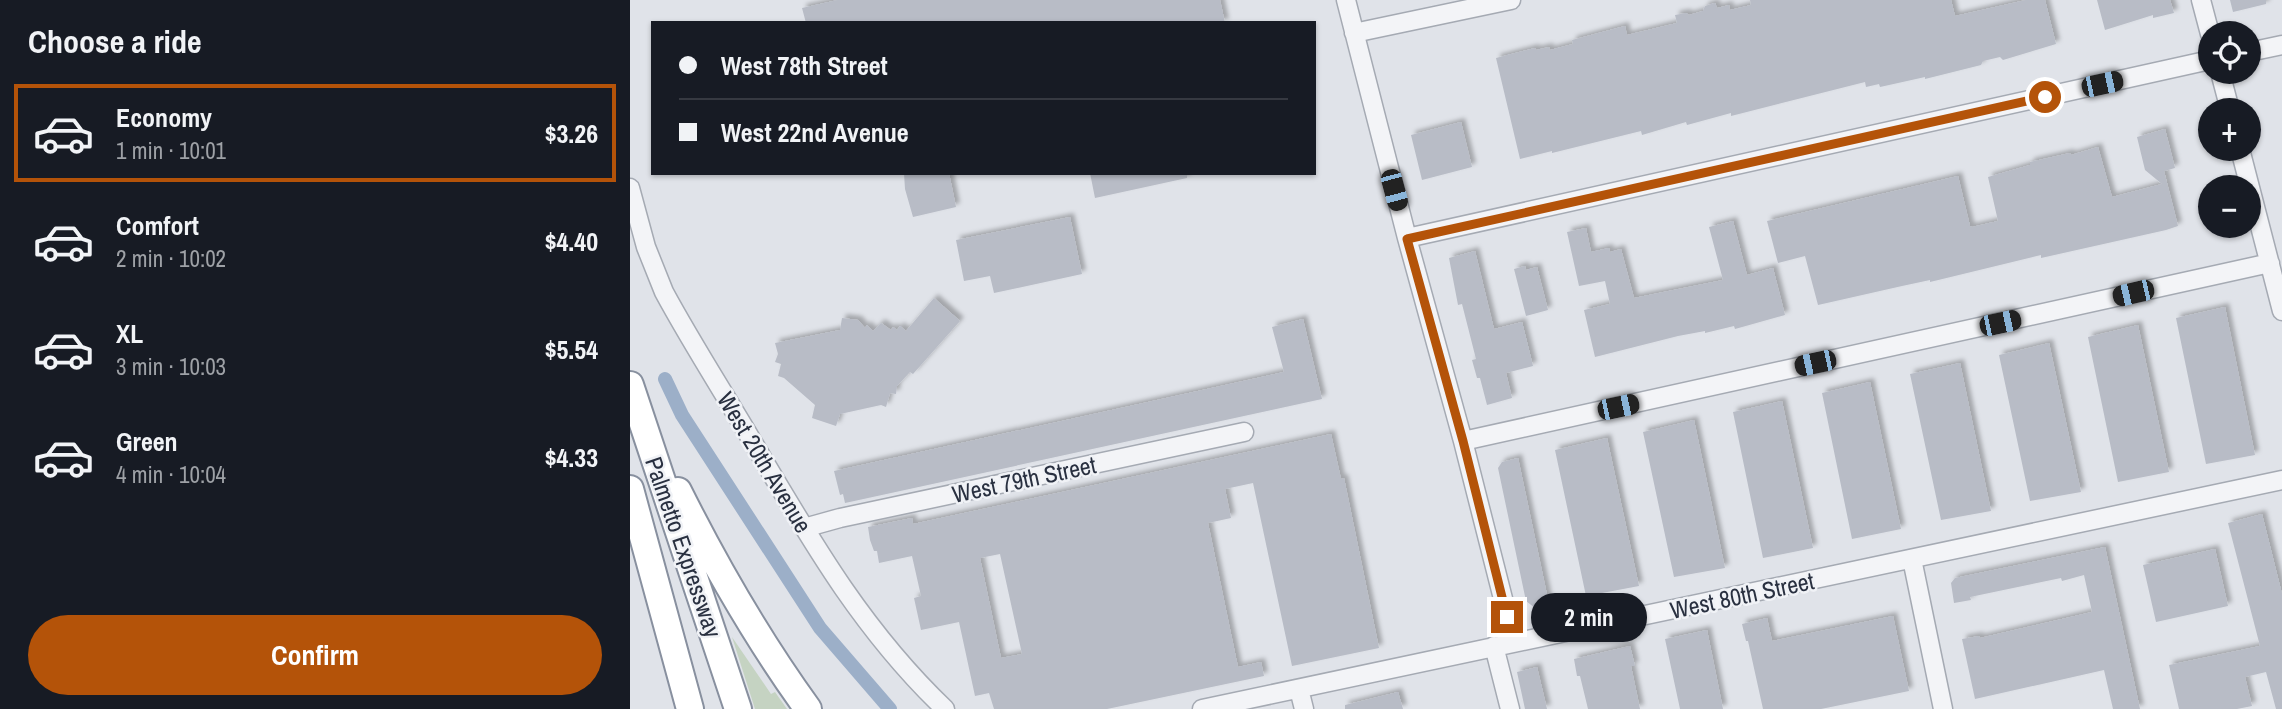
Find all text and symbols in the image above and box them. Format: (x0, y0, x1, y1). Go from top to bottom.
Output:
text: Choose a ride (28, 20, 202, 63)
map controls (2198, 21, 2261, 238)
button: locate (2198, 21, 2261, 84)
text: West 78th Street (721, 48, 888, 83)
car (2080, 69, 2125, 99)
route start (2029, 81, 2061, 113)
button: + (2198, 98, 2261, 161)
text: Economy (116, 100, 212, 135)
icon: car (32, 102, 95, 165)
text: West 22nd Avenue (721, 115, 909, 150)
text: $3.26 (545, 116, 598, 151)
text: 1 min · 10:01 (116, 135, 226, 166)
car (1379, 167, 1410, 213)
button: − (2198, 175, 2261, 238)
text: Comfort (116, 208, 199, 243)
icon: car (32, 210, 95, 273)
text: $4.40 (545, 224, 598, 259)
text: 2 min · 10:02 (116, 243, 226, 274)
car (2111, 278, 2156, 308)
car (1978, 308, 2023, 338)
text: XL (116, 316, 143, 351)
icon: car (32, 318, 95, 381)
text: $5.54 (545, 332, 598, 367)
car (1793, 348, 1838, 378)
text: 3 min · 10:03 (116, 351, 226, 382)
street label: West 20th Avenue (710, 386, 820, 538)
car (1596, 392, 1641, 422)
text: Green (116, 424, 178, 459)
icon: car (32, 426, 95, 489)
text: $4.33 (545, 440, 598, 475)
street label: West 79th Street (949, 448, 1099, 510)
street label: Palmetto Expressway (638, 452, 730, 642)
text: 4 min · 10:04 (116, 459, 226, 490)
street label: West 80th Street (1667, 564, 1817, 626)
callout: 2 min (1532, 592, 1647, 642)
route end (1491, 601, 1523, 633)
text: 2 min (1564, 602, 1614, 633)
button: Confirm (28, 615, 602, 695)

